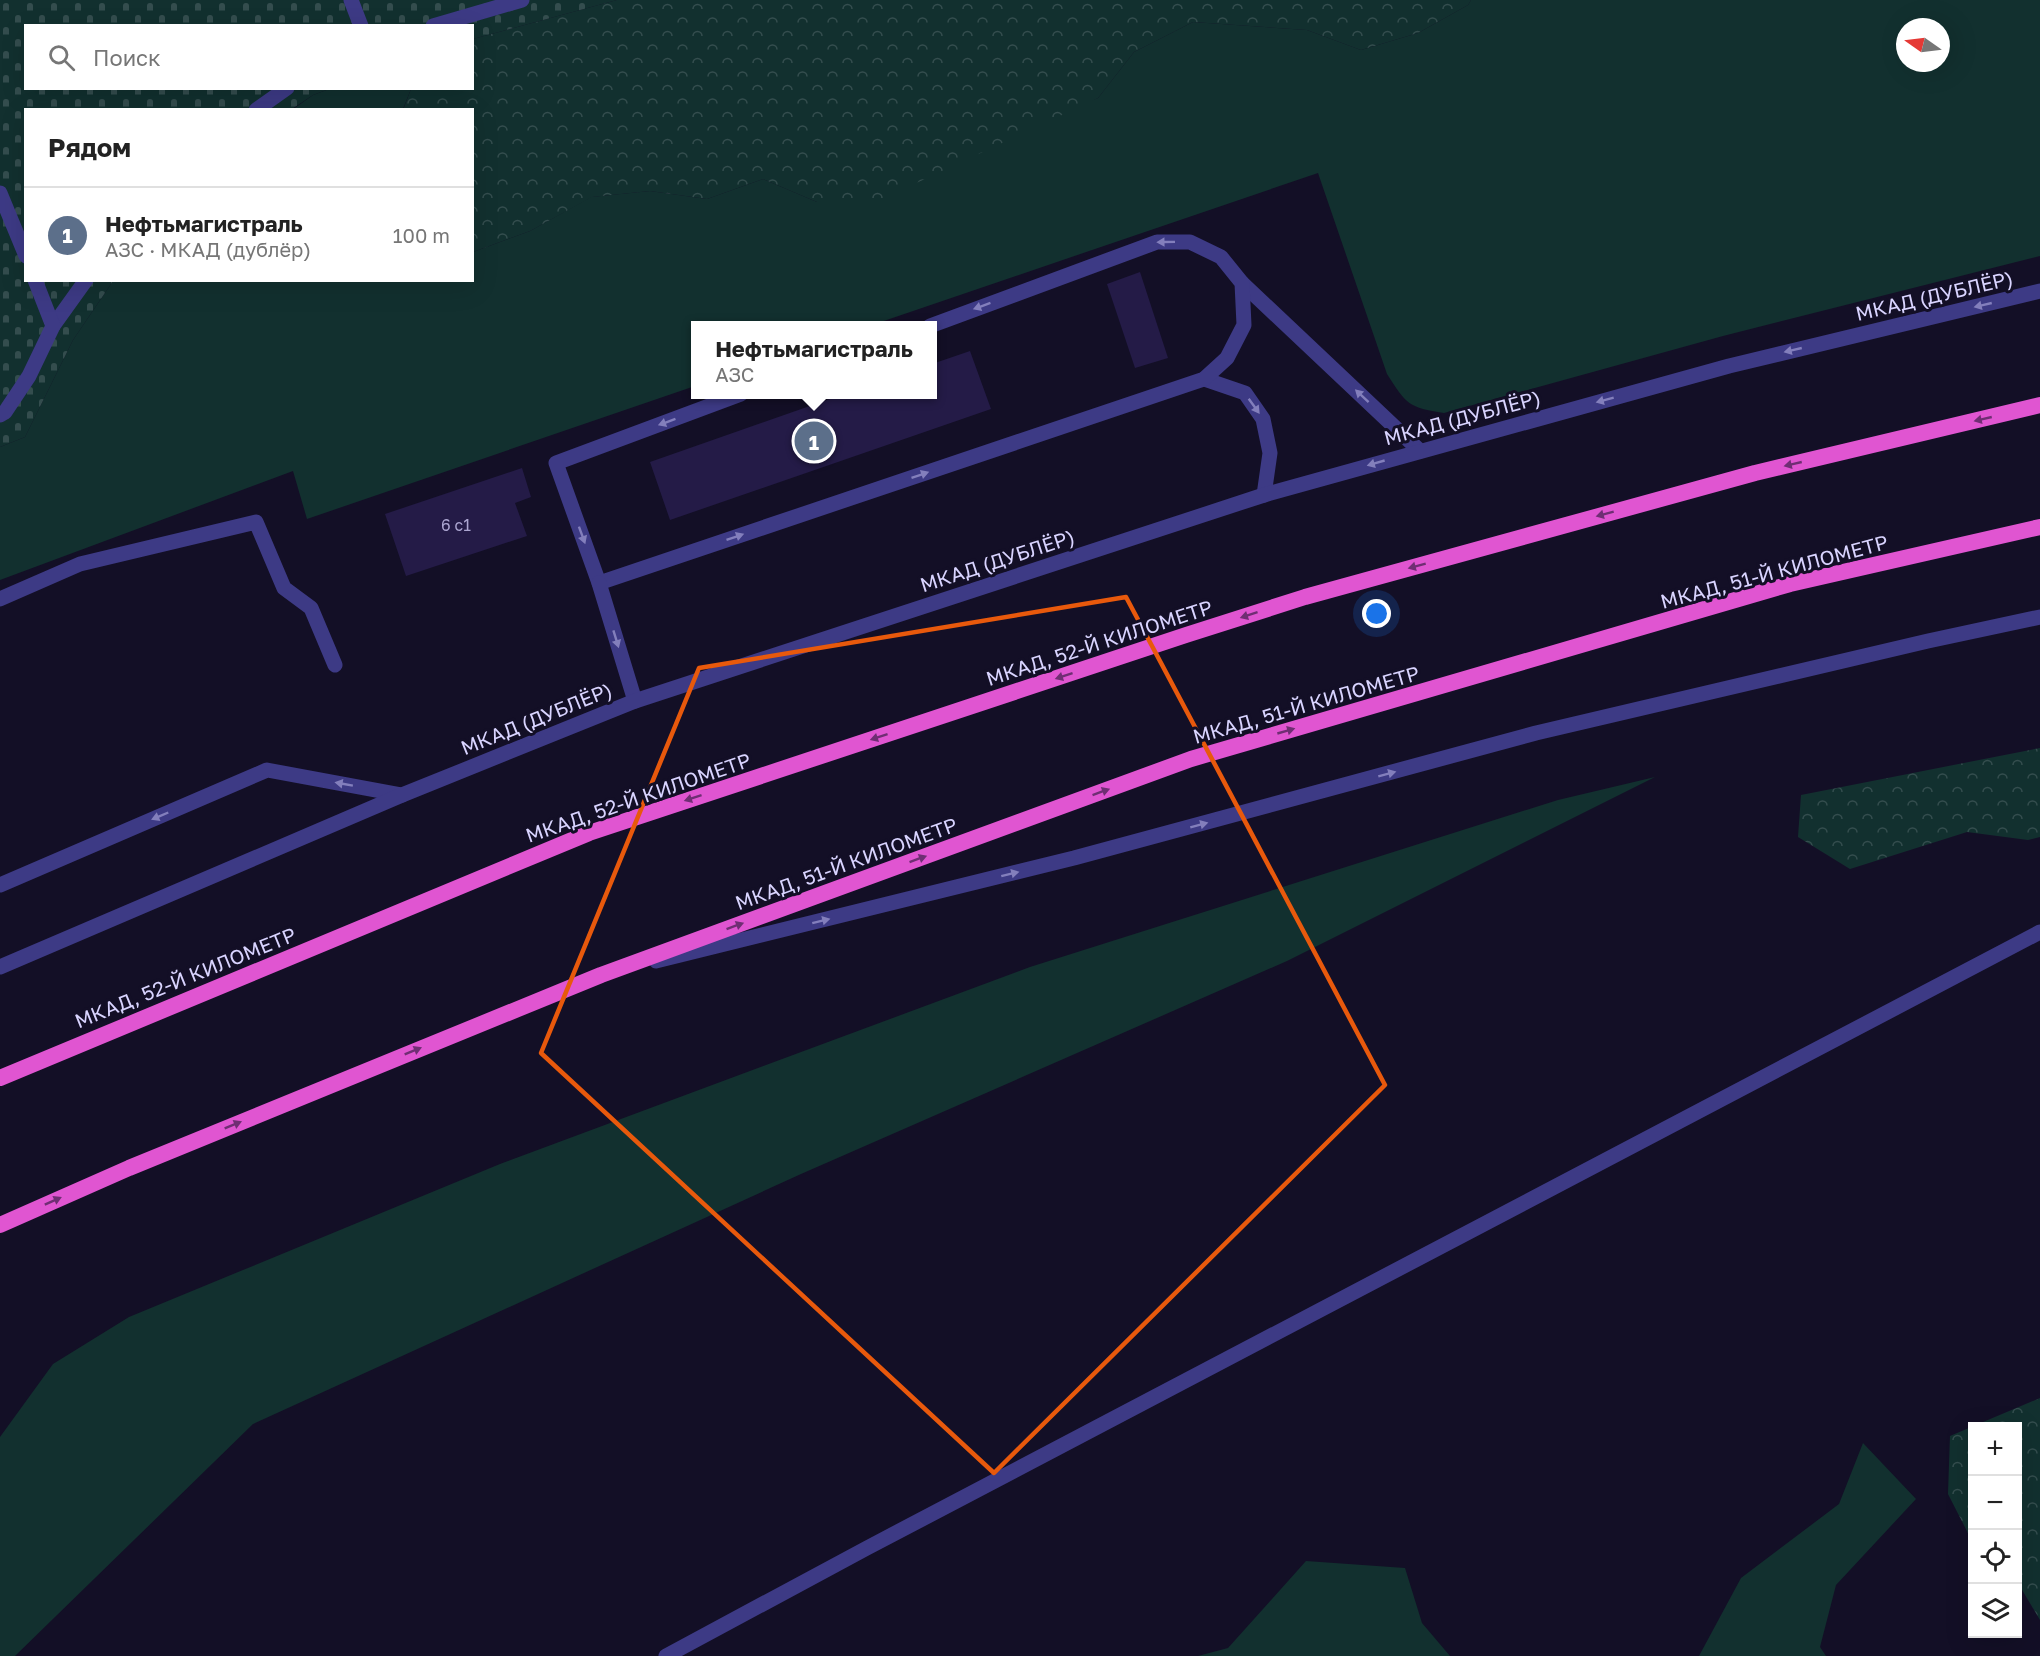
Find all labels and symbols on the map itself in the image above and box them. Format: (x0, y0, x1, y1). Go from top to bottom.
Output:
north arrow (1896, 18, 1950, 72)
one-way arrow (1156, 238, 1175, 247)
street label: МКАД (ДУБЛЁР) (1853, 265, 2015, 325)
one-way arrow (1974, 300, 1992, 310)
one-way arrow (973, 302, 991, 312)
one-way arrow (1784, 346, 1803, 356)
street label: МКАД (ДУБЛЁР) (1381, 385, 1543, 449)
one-way arrow (1355, 390, 1370, 403)
one-way arrow (1596, 396, 1614, 405)
one-way arrow (1248, 398, 1260, 414)
one-way arrow (1974, 414, 1992, 424)
one-way arrow (658, 417, 676, 427)
pin: 1 (794, 418, 834, 464)
one-way arrow (1367, 459, 1385, 468)
one-way arrow (1784, 460, 1803, 470)
one-way arrow (911, 470, 929, 479)
one-way arrow (1596, 510, 1614, 520)
house number: 6 с1 (441, 515, 471, 535)
street label: МКАД (ДУБЛЁР) (917, 524, 1077, 596)
one-way arrow (577, 526, 587, 544)
street label: МКАД, 51-Й КИЛОМЕТР (1658, 529, 1890, 613)
one-way arrow (726, 532, 744, 542)
one-way arrow (1408, 562, 1426, 571)
street label: МКАД, 52-Й КИЛОМЕТР (983, 594, 1215, 690)
your location (1362, 599, 1391, 628)
one-way arrow (1240, 611, 1258, 620)
one-way arrow (612, 630, 621, 648)
street label: МКАД, 51-Й КИЛОМЕТР (1190, 660, 1422, 748)
one-way arrow (1055, 671, 1073, 681)
street label: МКАД (ДУБЛЁР) (457, 677, 615, 759)
one-way arrow (1277, 726, 1295, 735)
one-way arrow (870, 733, 888, 742)
street label: МКАД, 52-Й КИЛОМЕТР (522, 747, 754, 847)
one-way arrow (1378, 769, 1396, 778)
one-way arrow (335, 779, 354, 788)
one-way arrow (1092, 786, 1110, 796)
one-way arrow (684, 794, 702, 804)
one-way arrow (151, 812, 169, 821)
street label: МКАД, 51-Й КИЛОМЕТР (732, 812, 960, 914)
one-way arrow (1189, 819, 1208, 829)
one-way arrow (909, 854, 927, 863)
one-way arrow (1001, 869, 1019, 879)
one-way arrow (811, 915, 830, 925)
one-way arrow (726, 921, 744, 931)
street label: МКАД, 52-Й КИЛОМЕТР (71, 922, 299, 1032)
one-way arrow (405, 1046, 423, 1056)
one-way arrow (224, 1120, 242, 1129)
one-way arrow (45, 1197, 62, 1206)

